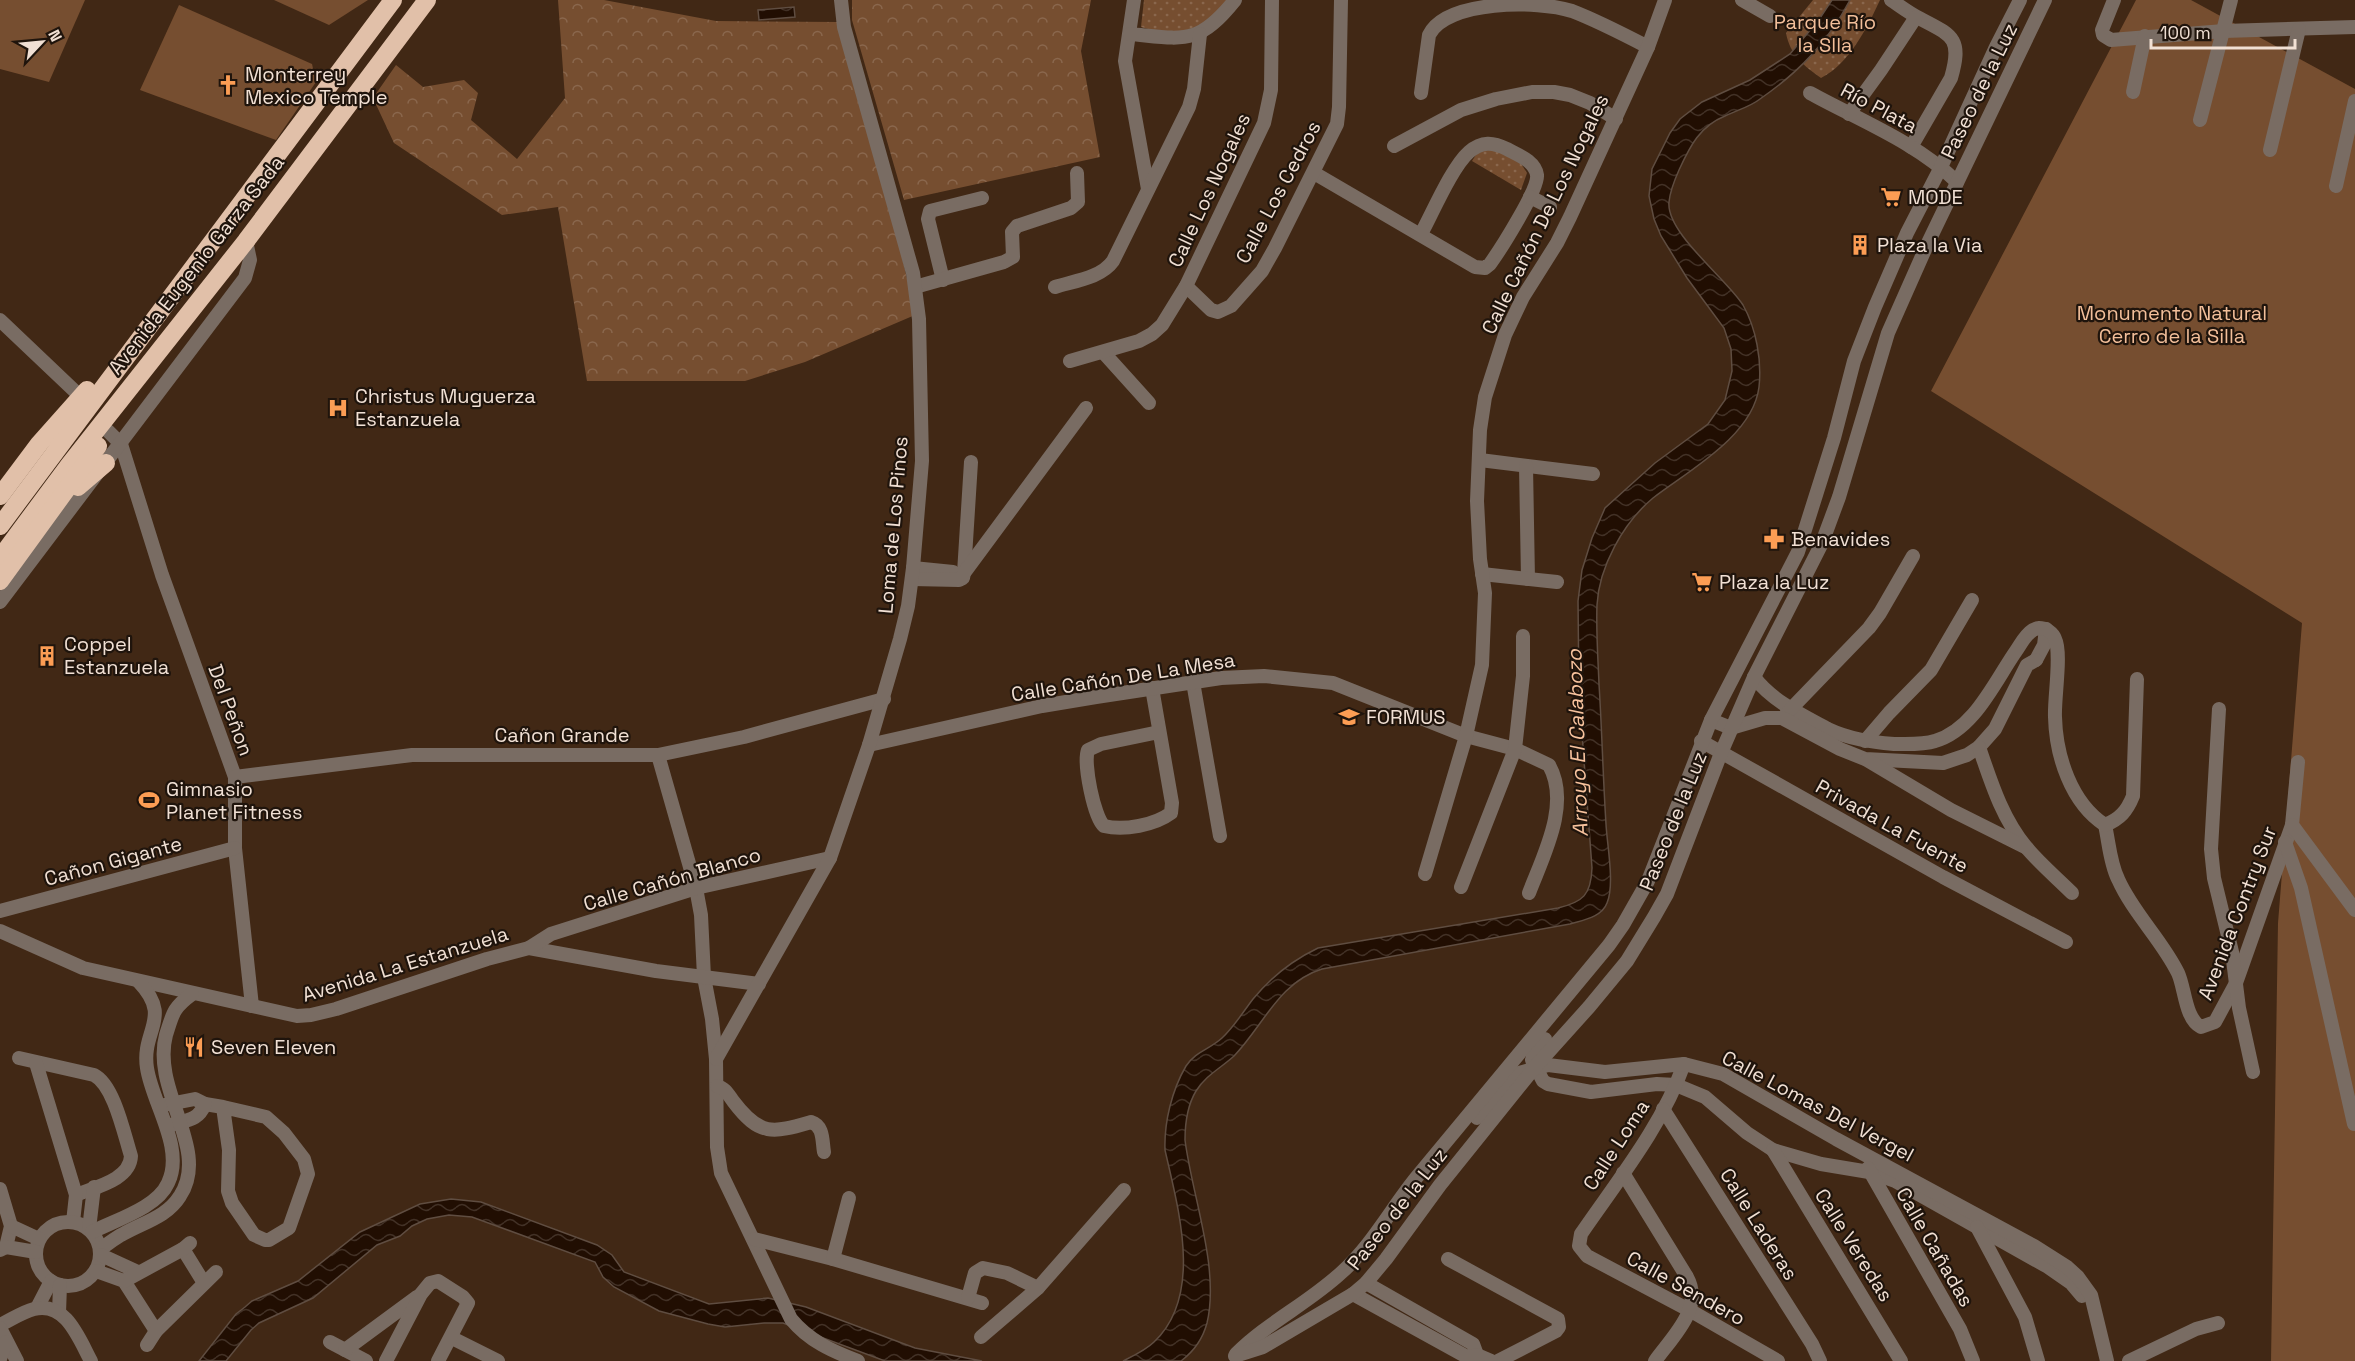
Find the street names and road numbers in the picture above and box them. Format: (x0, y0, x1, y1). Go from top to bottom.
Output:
street label: Paseo de la Luz (1935, 19, 2023, 163)
street label: Río Plata (1836, 77, 1922, 139)
street label: Calle Cañón De Los Nogales (1475, 90, 1615, 338)
street label: Calle Los Nogales (1162, 109, 1256, 271)
street label: Calle Los Cedros (1230, 116, 1326, 268)
street label: Avenida Eugenio Garza Sada (102, 150, 290, 380)
street label: Loma de Los Pinos (872, 435, 914, 615)
street label: Calle Cañón De La Mesa (1009, 646, 1237, 708)
street label: Del Peñon (202, 661, 260, 759)
street label: Cañon Grande (494, 722, 630, 748)
street label: Paseo de la Luz (1633, 748, 1713, 894)
street label: Privada La Fuente (1811, 773, 1973, 879)
street label: Avenida Contry Sur (2192, 822, 2282, 1004)
street label: Cañon Gigante (41, 830, 185, 892)
street label: Calle Cañón Blanco (580, 841, 764, 917)
street label: Avenida La Estanzuela (299, 920, 511, 1008)
street label: Calle Lomas Del Vergel (1718, 1044, 1918, 1168)
street label: Calle Loma (1577, 1095, 1655, 1195)
street label: Paseo de la Luz (1341, 1143, 1453, 1275)
street label: Calle Laderas (1714, 1163, 1804, 1285)
street label: Calle Cañadas (1890, 1183, 1980, 1311)
street label: Calle Veredas (1809, 1184, 1899, 1306)
street label: Calle Sendero (1622, 1245, 1750, 1331)

